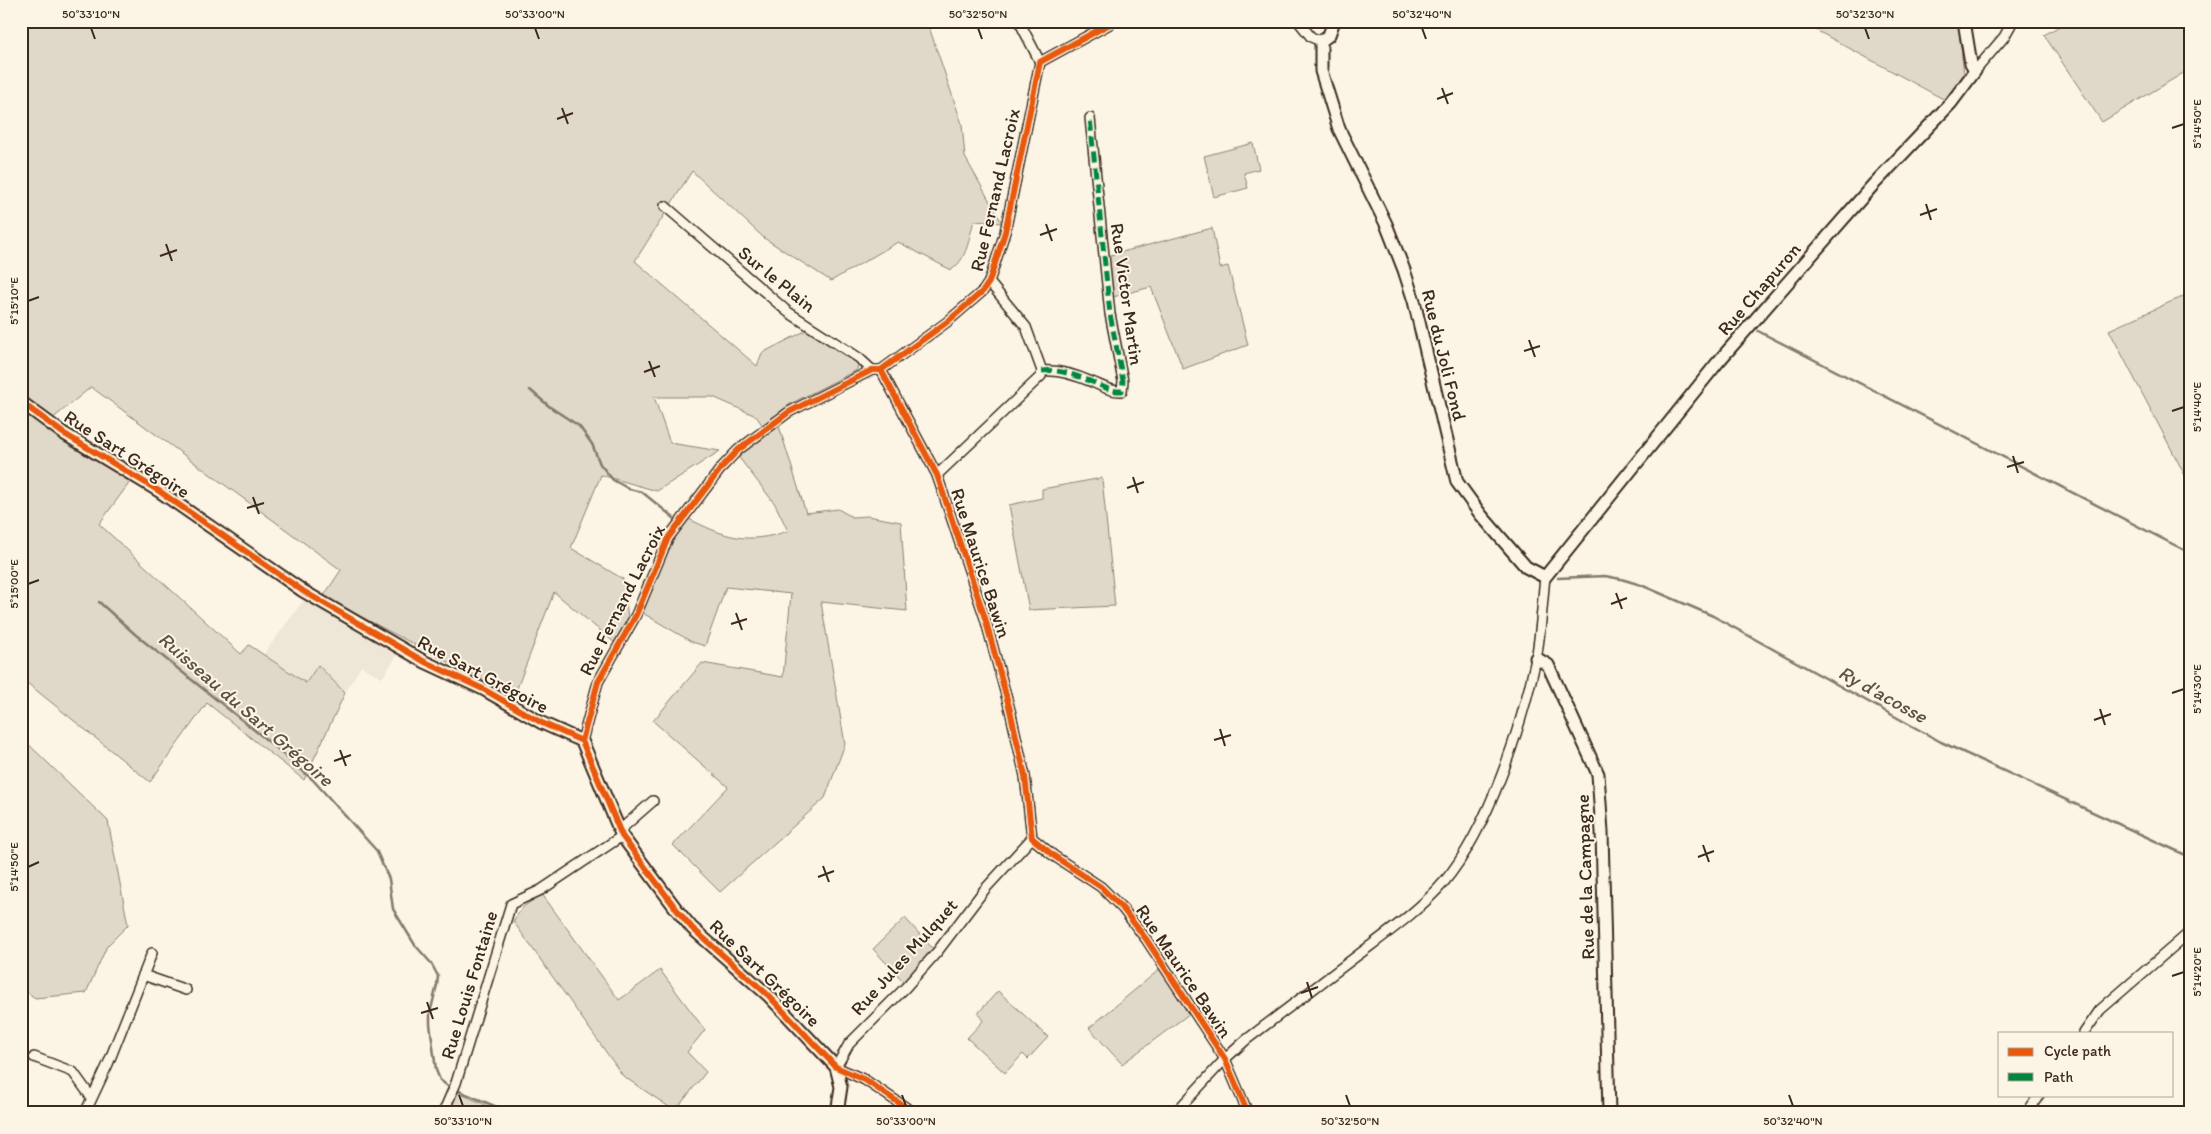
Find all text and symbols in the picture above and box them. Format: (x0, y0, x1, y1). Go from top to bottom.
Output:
text: 50°33'10"N (62, 7, 120, 21)
text: 50°33'00"N (505, 7, 565, 21)
text: 50°32'50"N (949, 7, 1007, 21)
text: 50°32'40"N (1392, 7, 1452, 21)
text: 50°32'30"N (1836, 7, 1894, 21)
text: 5°14'50"E (2190, 99, 2204, 149)
street label: Rue Fernand Lacroix (965, 106, 1025, 274)
street label: Rue Victor Martin (1106, 221, 1148, 367)
street label: Rue Chapuron (1712, 238, 1806, 340)
street label: Sur le Plain (733, 241, 821, 317)
text: 5°15'10"E (7, 277, 21, 325)
street label: Rue du Joli Fond (1417, 287, 1472, 424)
text: 5°14'40"E (2190, 381, 2204, 432)
street label: Rue Sart Grégoire (60, 405, 194, 503)
street label: Rue Maurice Bawin (946, 485, 1016, 641)
street label: Rue Fernand Lacroix (574, 520, 670, 679)
text: 5°15'00"E (7, 559, 21, 609)
water label: Ruisseau du Sart Grégoire (154, 627, 339, 792)
street label: Rue Sart Grégoire (414, 630, 552, 718)
water label: Ry d'acosse (1834, 660, 1933, 729)
text: 5°14'30"E (2190, 664, 2204, 714)
street label: Rue de la Campagne (1571, 794, 1599, 960)
text: 5°14'50"E (7, 842, 21, 892)
street label: Rue Jules Mulquet (846, 894, 962, 1020)
street label: Rue Maurice Bawin (1131, 900, 1237, 1042)
street label: Rue Louis Fontaine (436, 908, 502, 1062)
street label: Rue Sart Grégoire (705, 914, 825, 1032)
text: 5°14'20"E (2190, 947, 2204, 997)
legend (1998, 1032, 2174, 1096)
text: Cycle path (2044, 1042, 2111, 1060)
text: Path (2044, 1068, 2073, 1086)
text: 50°33'10"N (434, 1114, 492, 1128)
text: 50°33'00"N (876, 1114, 936, 1128)
text: 50°32'50"N (1321, 1114, 1379, 1128)
text: 50°32'40"N (1763, 1114, 1823, 1128)

